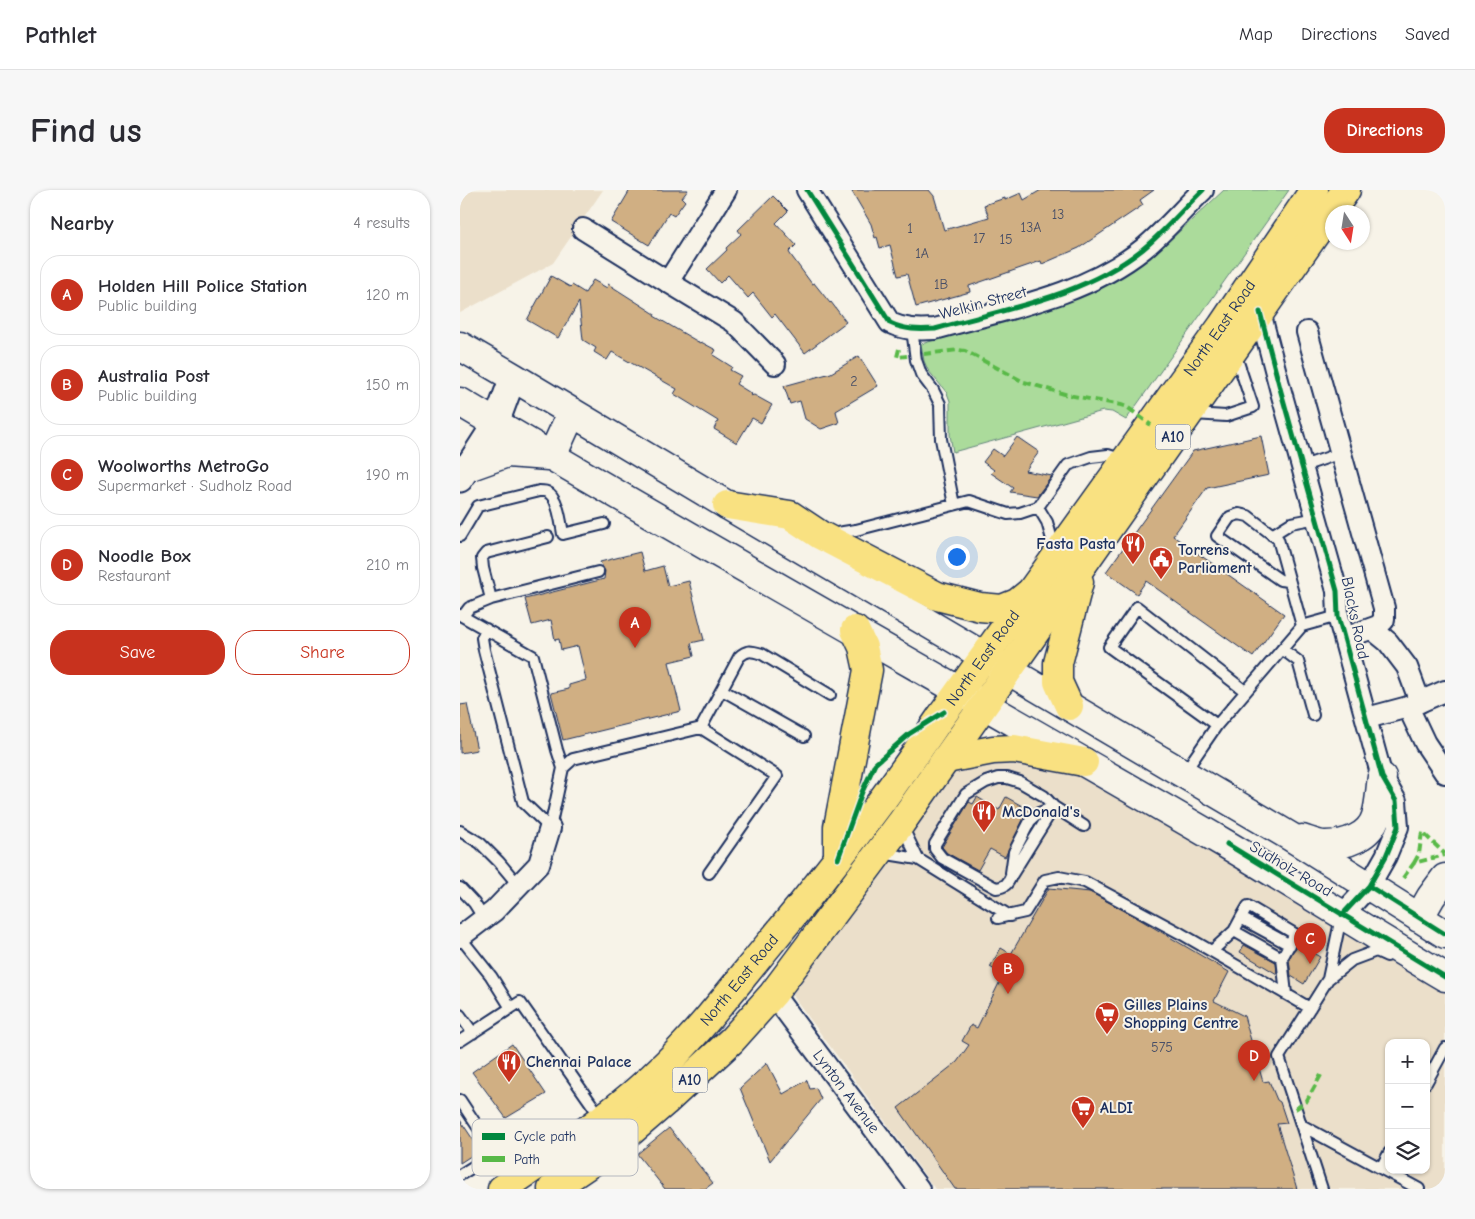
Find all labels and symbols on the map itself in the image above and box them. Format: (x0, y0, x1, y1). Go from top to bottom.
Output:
north arrow (1325, 205, 1370, 250)
house number: 13 (1052, 206, 1064, 223)
house number: 13A (1021, 219, 1041, 236)
house number: 1 (907, 220, 913, 237)
house number: 17 (973, 230, 985, 247)
house number: 15 (999, 231, 1013, 248)
house number: 1A (915, 245, 929, 262)
house number: 1B (934, 276, 948, 293)
street label: North East Road (1180, 277, 1259, 380)
street label: Welkin Street (937, 283, 1029, 323)
house number: 2 (850, 373, 858, 390)
road number: A10 (1156, 424, 1190, 450)
restaurant icon: Fasta Pasta (1120, 531, 1146, 565)
place label: Fasta Pasta (1036, 535, 1116, 553)
place label: Torrens Parliament (1178, 541, 1252, 577)
your location (944, 544, 970, 570)
public building icon: Torrens Parliament (1148, 546, 1174, 580)
street label: Blacks Road (1337, 575, 1373, 661)
pin: A (619, 607, 651, 648)
street label: North East Road (943, 607, 1023, 709)
restaurant icon: McDonald's (971, 799, 997, 833)
place label: McDonald's (1002, 803, 1080, 821)
street label: Sudholz Road (1247, 837, 1335, 901)
pin: C (1294, 923, 1326, 964)
street label: North East Road (697, 931, 782, 1030)
pin: B (992, 953, 1024, 994)
place label: Gilles Plains Shopping Centre (1124, 996, 1239, 1032)
supermarket icon: Gilles Plains Shopping Centre (1094, 1001, 1120, 1035)
house number: 575 (1151, 1039, 1173, 1056)
pin: D (1238, 1040, 1270, 1081)
street label: Lynton Avenue (809, 1046, 883, 1137)
restaurant icon: Chennai Palace (496, 1049, 522, 1083)
place label: Chennai Palace (526, 1053, 631, 1071)
road number: A10 (672, 1068, 708, 1092)
supermarket icon: ALDI (1070, 1095, 1096, 1129)
place label: ALDI (1100, 1099, 1133, 1117)
legend (472, 1119, 638, 1176)
text: Cycle path (514, 1128, 576, 1145)
text: Path (514, 1151, 540, 1168)

